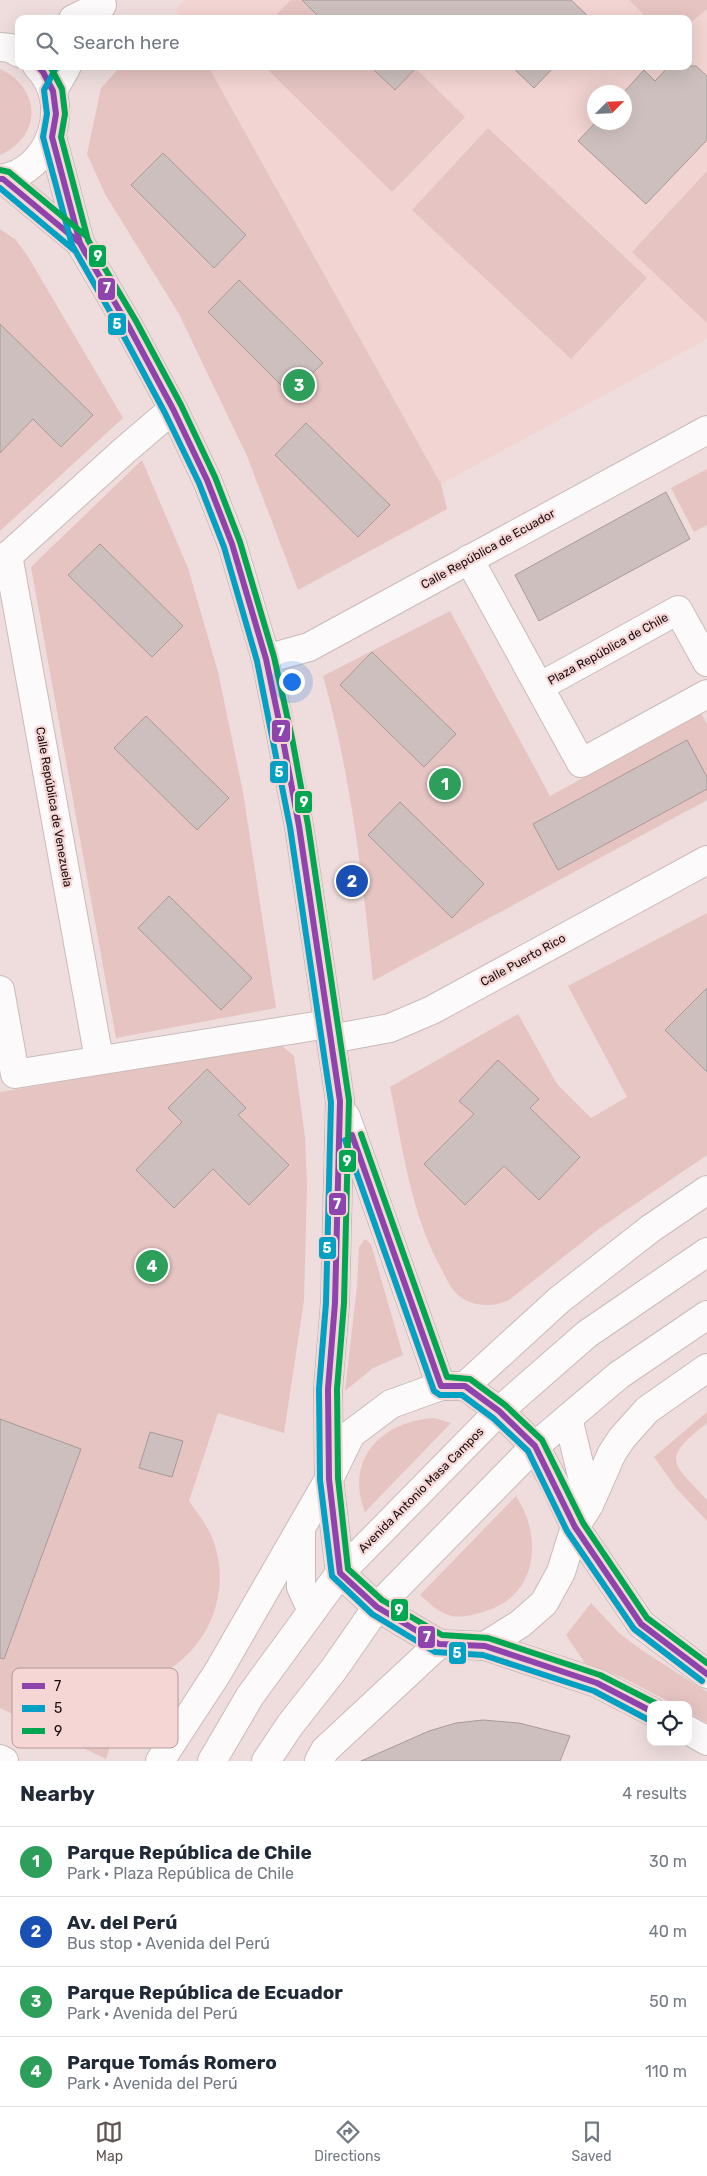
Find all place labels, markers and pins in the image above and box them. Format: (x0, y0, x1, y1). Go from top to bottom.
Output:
pin: 3 (283, 366, 315, 404)
pin: 1 (429, 765, 461, 803)
pin: 2 (336, 862, 368, 900)
pin: 4 (136, 1247, 168, 1285)

